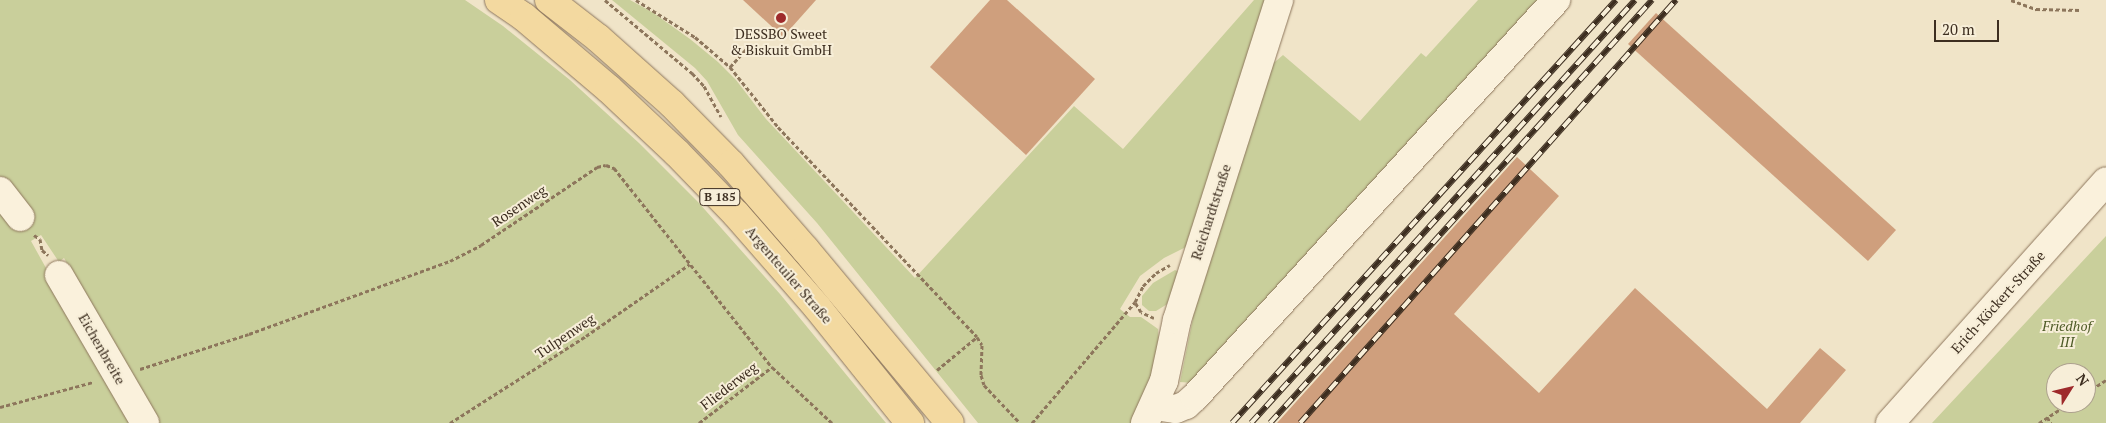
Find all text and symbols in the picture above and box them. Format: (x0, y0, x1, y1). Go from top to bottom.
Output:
scale bar (1936, 10, 2001, 42)
marker: DESSBO Sweet & Biskuit GmbH (775, 12, 787, 24)
text: 20 m (1942, 19, 1975, 39)
place label: DESSBO Sweet & Biskuit GmbH (730, 26, 832, 58)
street label: Reichardtstraße (1188, 162, 1234, 262)
street label: Rosenweg (489, 182, 549, 230)
road number: B 185 (699, 188, 741, 206)
street label: Argenteuiler Straße (742, 223, 836, 327)
street label: Erich-Köckert-Straße (1948, 247, 2048, 357)
street label: Tulpenweg (532, 310, 598, 362)
street label: Eichenbreite (75, 311, 129, 387)
park label: Friedhof III (2042, 318, 2092, 351)
street label: Fliederweg (697, 358, 761, 414)
north arrow (2046, 363, 2096, 413)
text: N (2072, 370, 2094, 389)

